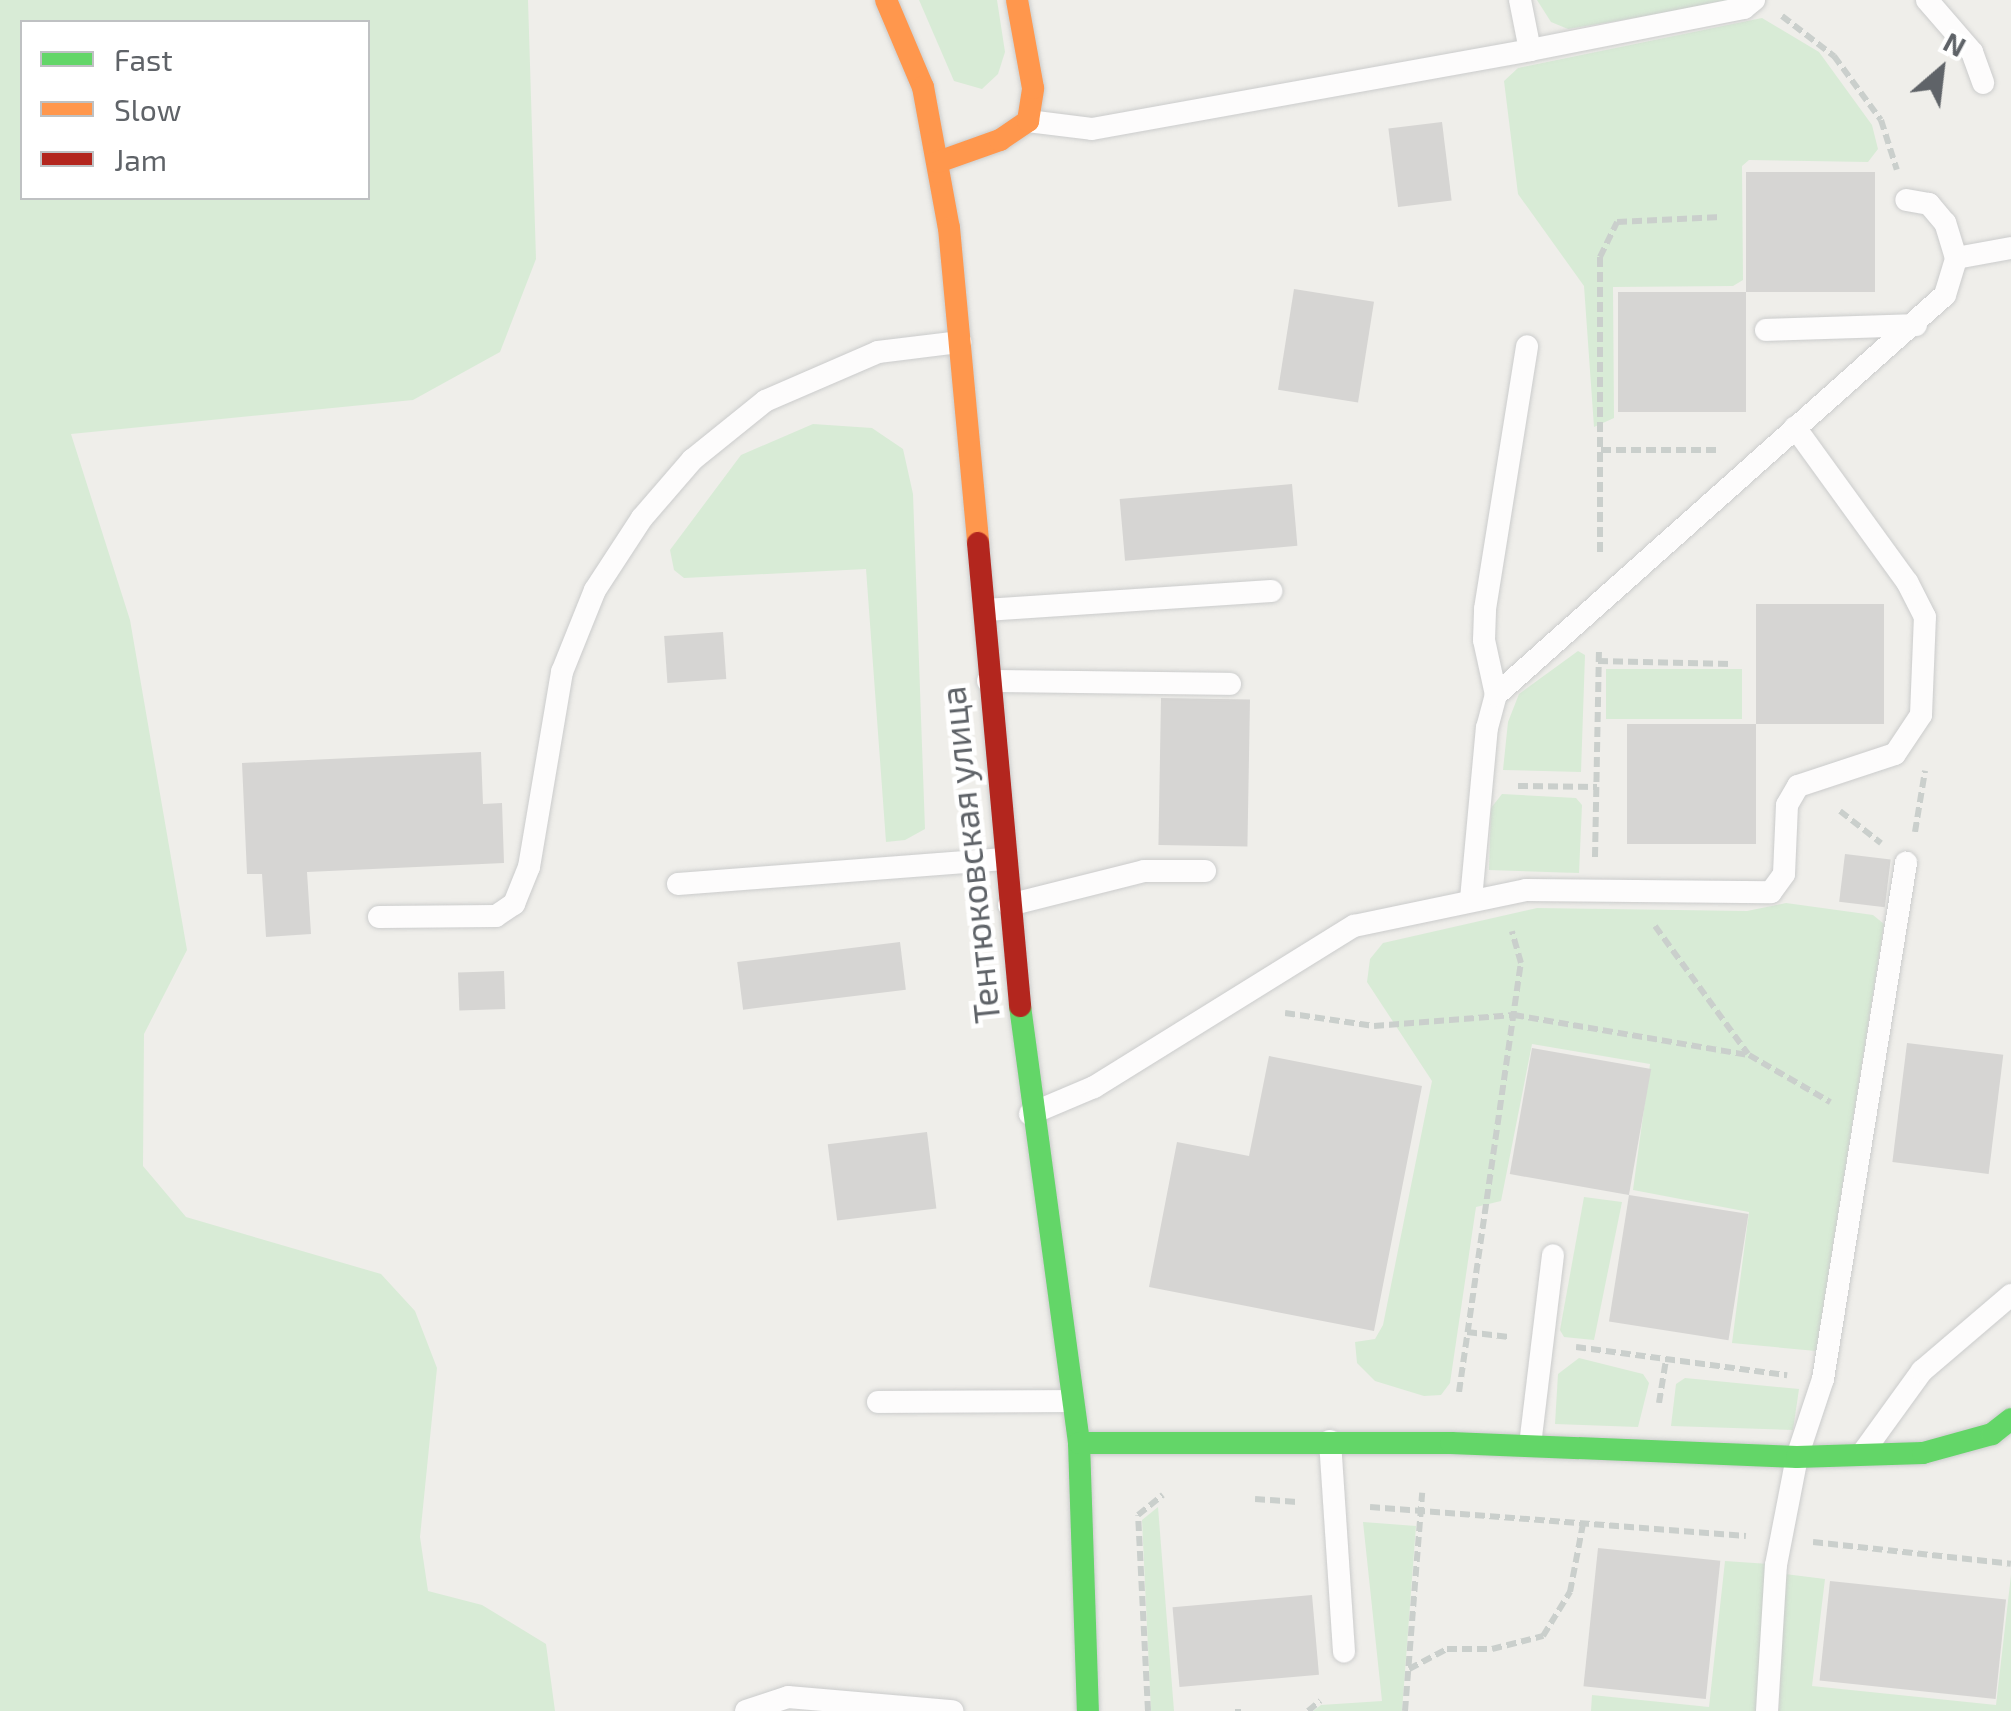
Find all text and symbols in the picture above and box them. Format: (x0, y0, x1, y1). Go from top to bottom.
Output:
legend (20, 20, 370, 200)
north arrow (1891, 20, 1991, 120)
text: N (1938, 24, 1972, 63)
text: Fast (114, 41, 173, 77)
text: Slow (114, 91, 181, 127)
text: Jam (114, 141, 167, 177)
street label: Тентюковская улица (930, 684, 1008, 1026)

